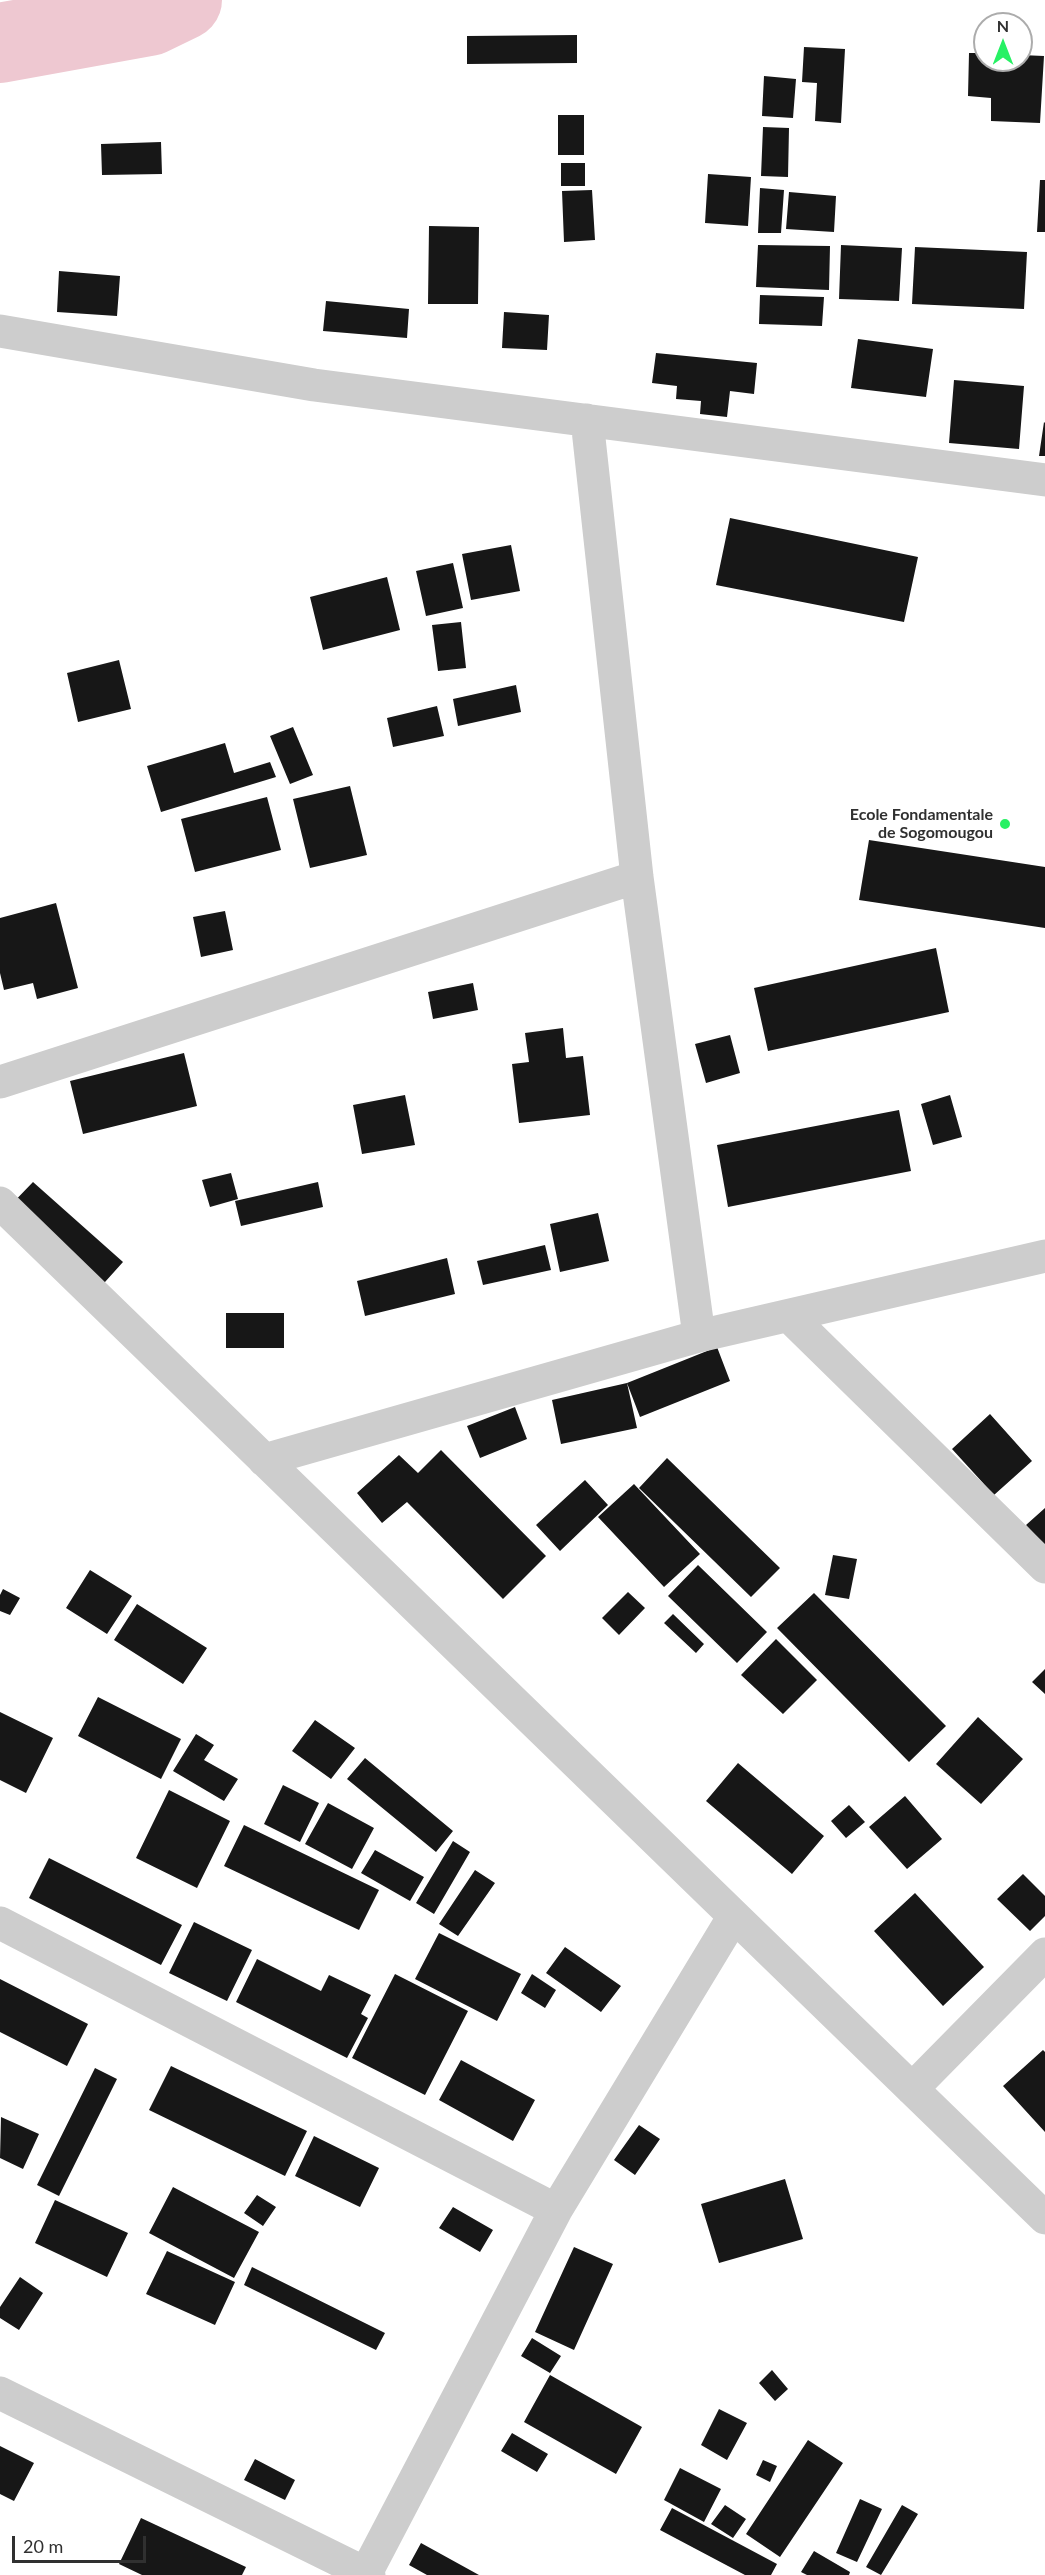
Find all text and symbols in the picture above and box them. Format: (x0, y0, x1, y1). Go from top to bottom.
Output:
north arrow (973, 12, 1033, 72)
text: N (997, 16, 1009, 35)
place label: Ecole Fondamentale de Sogomougou (850, 805, 993, 843)
marker: Ecole Fondamentale de Sogomougou (998, 817, 1012, 831)
scale bar (15, 2524, 148, 2562)
text: 20 m (23, 2535, 63, 2557)

